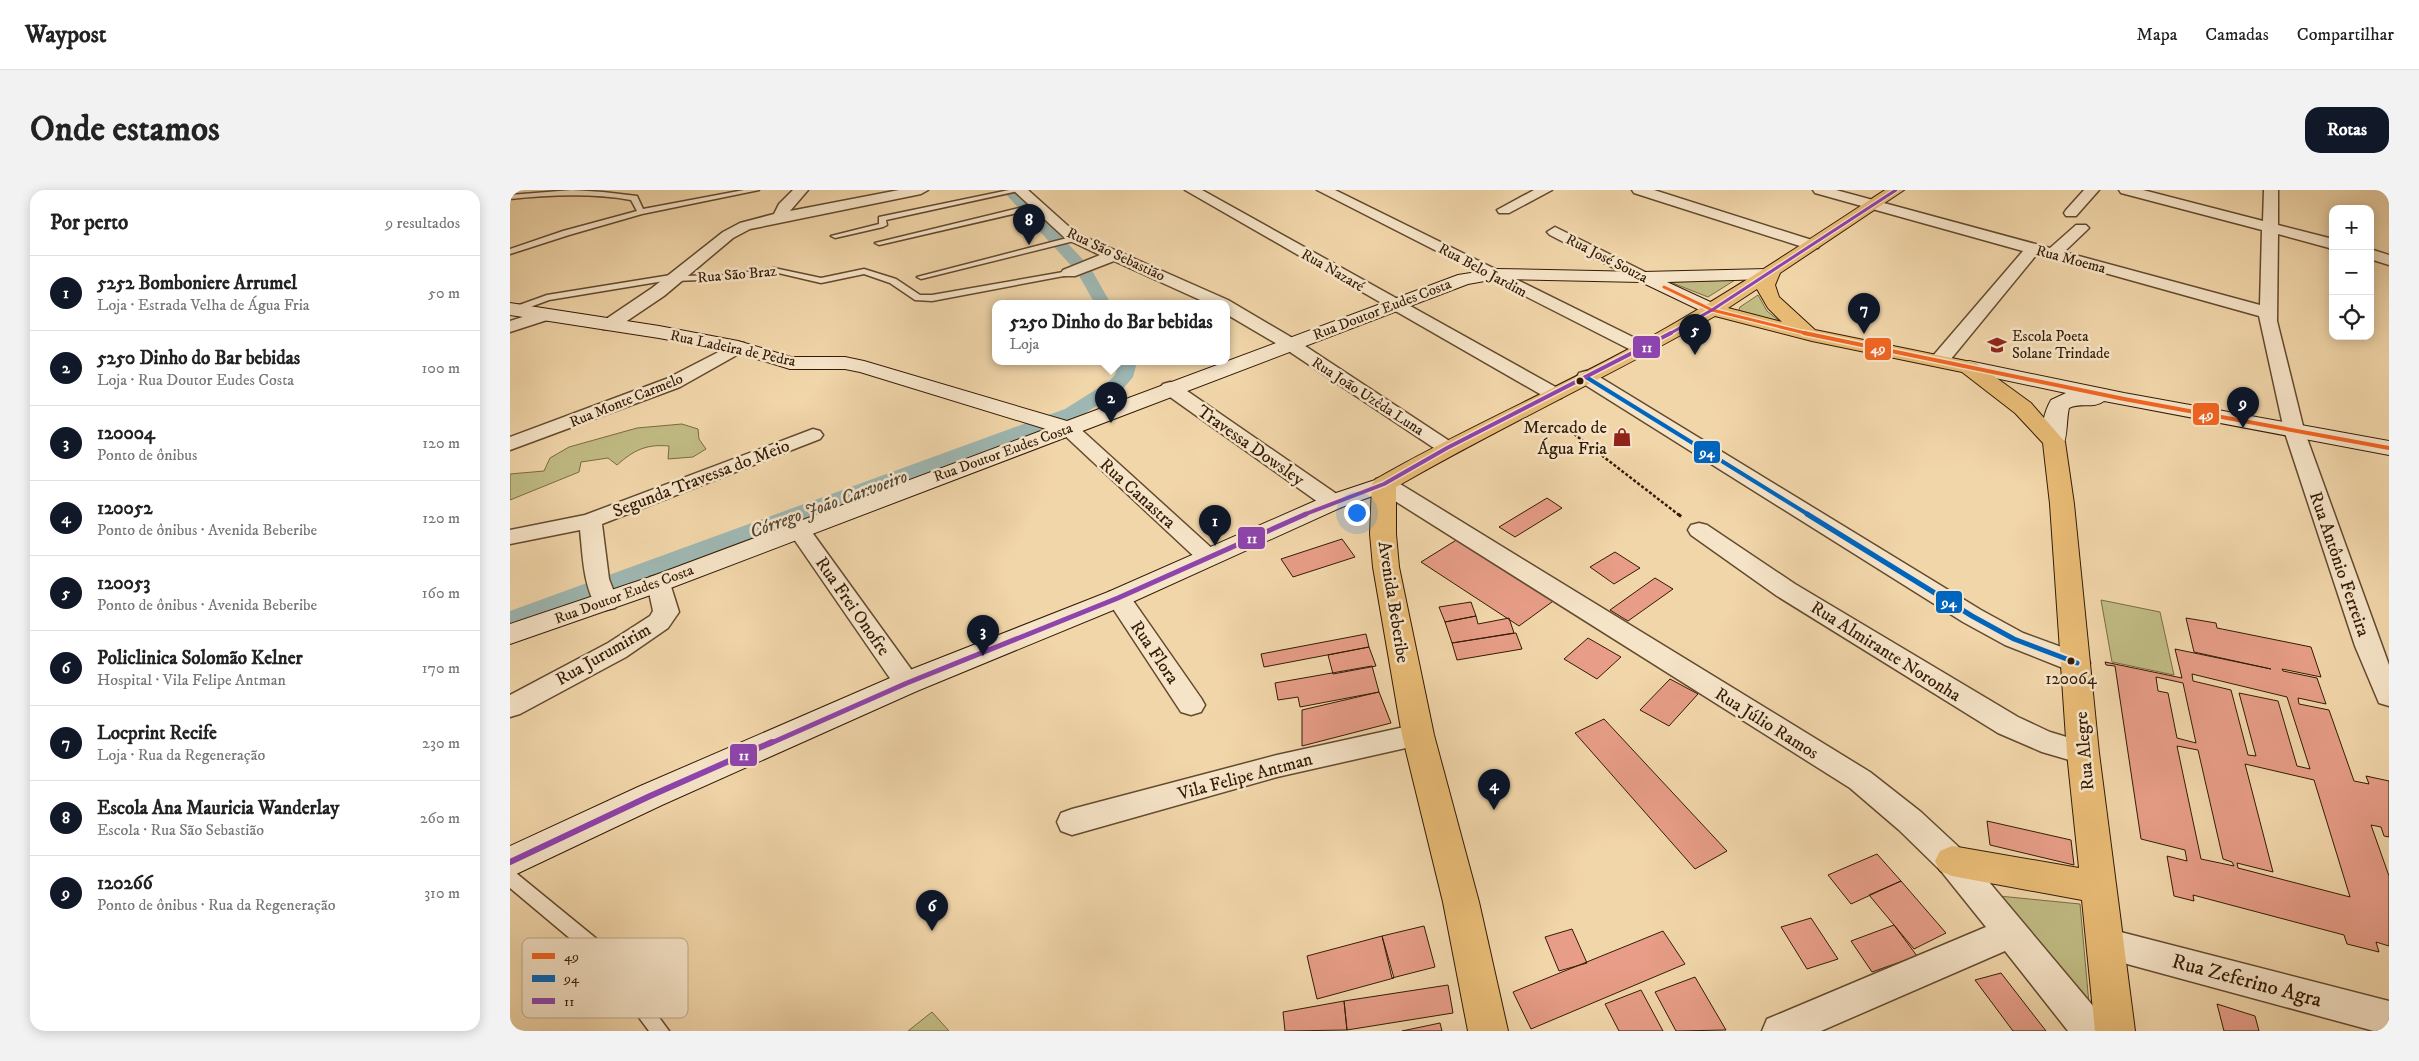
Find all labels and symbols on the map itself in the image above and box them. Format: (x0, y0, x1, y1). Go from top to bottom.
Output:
pin: 8 (1013, 204, 1045, 245)
street label: Rua São Sebastião (1064, 223, 1168, 286)
street label: Rua José Souza (1563, 230, 1652, 288)
street label: Rua Belo Jardim (1435, 239, 1530, 302)
street label: Rua Moema (2034, 241, 2108, 278)
street label: Rua Nazaré (1298, 245, 1368, 297)
street label: Rua São Braz (697, 262, 778, 287)
street label: Rua Doutor Eudes Costa (1310, 274, 1455, 345)
pin: 7 (1848, 293, 1880, 334)
pin: 5 (1679, 314, 1711, 355)
street label: Rua Ladeira de Pedra (668, 326, 798, 371)
place label: Escola Poeta Solane Trindade (2012, 327, 2110, 363)
school or university icon: Escola Poeta Solane Trindade (1986, 334, 2008, 356)
line badge: 11 (1632, 335, 1661, 359)
line badge: 49 (1864, 337, 1892, 361)
text: 11 (1642, 339, 1652, 357)
text: 49 (1869, 340, 1886, 358)
street label: Rua João Uzêda Luna (1308, 353, 1428, 440)
street label: Rua Monte Carmelo (567, 369, 686, 432)
unlabelled marker (1575, 376, 1585, 386)
pin: 2 (1095, 382, 1127, 423)
pin: 9 (2227, 387, 2259, 428)
street label: Travessa Dowsley (1193, 401, 1309, 491)
line badge: 49 (2192, 402, 2220, 426)
text: 49 (2197, 406, 2214, 424)
place label: Mercado de Água Fria (1523, 417, 1607, 460)
street label: Rua Doutor Eudes Costa (931, 418, 1076, 486)
shop icon: Mercado de Água Fria (1611, 426, 1633, 448)
street label: Segunda Travessa do Meio (610, 435, 793, 523)
line badge: 94 (1693, 440, 1721, 464)
text: 94 (1698, 444, 1715, 462)
street label: Rua Canastra (1095, 454, 1180, 534)
water label: Córrego João Carvoeiro (746, 465, 911, 544)
street label: Rua Antônio Ferreira (2304, 489, 2374, 640)
your location (1344, 500, 1370, 526)
pin: 1 (1199, 505, 1231, 546)
line badge: 11 (1237, 526, 1266, 550)
text: 11 (1247, 530, 1257, 548)
street label: Avenida Beberibe (1373, 540, 1413, 665)
street label: Rua Frei Onofre (810, 553, 894, 660)
street label: Rua Doutor Eudes Costa (552, 560, 697, 628)
line badge: 94 (1935, 590, 1963, 614)
text: 94 (1940, 594, 1957, 612)
street label: Rua Almirante Noronha (1806, 597, 1965, 707)
pin: 3 (967, 615, 999, 656)
street label: Rua Flora (1125, 617, 1184, 689)
street label: Rua Jurumirim (552, 619, 655, 691)
marker: 120064 (2066, 656, 2076, 666)
place label: 120064 (2045, 668, 2098, 690)
street label: Rua Júlio Ramos (1711, 683, 1822, 764)
street label: Rua Alegre (2071, 710, 2099, 791)
line badge: 11 (729, 743, 758, 767)
text: 11 (739, 747, 749, 765)
street label: Vila Felipe Antman (1175, 748, 1316, 806)
pin: 4 (1478, 769, 1510, 810)
pin: 6 (916, 890, 948, 931)
legend (522, 938, 688, 1018)
text: 49 (564, 948, 579, 966)
street label: Rua Zeferino Agra (2169, 948, 2325, 1013)
text: 94 (563, 970, 580, 988)
text: 11 (564, 993, 574, 1011)

